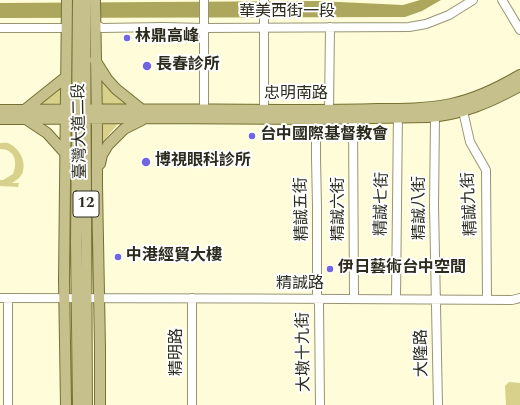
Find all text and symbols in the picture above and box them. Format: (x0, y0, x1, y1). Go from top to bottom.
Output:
street label: 華美西街一段 (239, 3, 335, 23)
place label: 林鼎高峰 (135, 28, 199, 48)
marker: 林鼎高峰 (122, 33, 132, 43)
place label: 長春診所 (156, 56, 220, 76)
marker: 長春診所 (141, 60, 153, 72)
street label: 臺灣大道二段 (71, 83, 91, 179)
street label: 忠明南路 (264, 85, 328, 105)
place label: 台中國際基督教會 (260, 126, 388, 146)
marker: 台中國際基督教會 (247, 131, 257, 141)
place label: 博視眼科診所 (155, 152, 251, 172)
marker: 博視眼科診所 (140, 156, 152, 168)
street label: 精誠七街 (373, 172, 393, 236)
street label: 精誠九街 (460, 172, 482, 236)
street label: 精誠八街 (411, 176, 431, 240)
street label: 精誠五街 (293, 177, 313, 241)
street label: 精誠六街 (330, 177, 350, 241)
road number: 12 (73, 191, 99, 217)
place label: 中港經貿大樓 (126, 247, 222, 267)
marker: 中港經貿大樓 (113, 252, 123, 262)
place label: 伊日藝術台中空間 (338, 259, 466, 279)
marker: 伊日藝術台中空間 (325, 264, 335, 274)
street label: 精誠路 (276, 275, 324, 295)
street label: 大墩十九街 (295, 312, 315, 392)
street label: 精明路 (168, 328, 188, 376)
street label: 大隆路 (413, 329, 433, 377)

